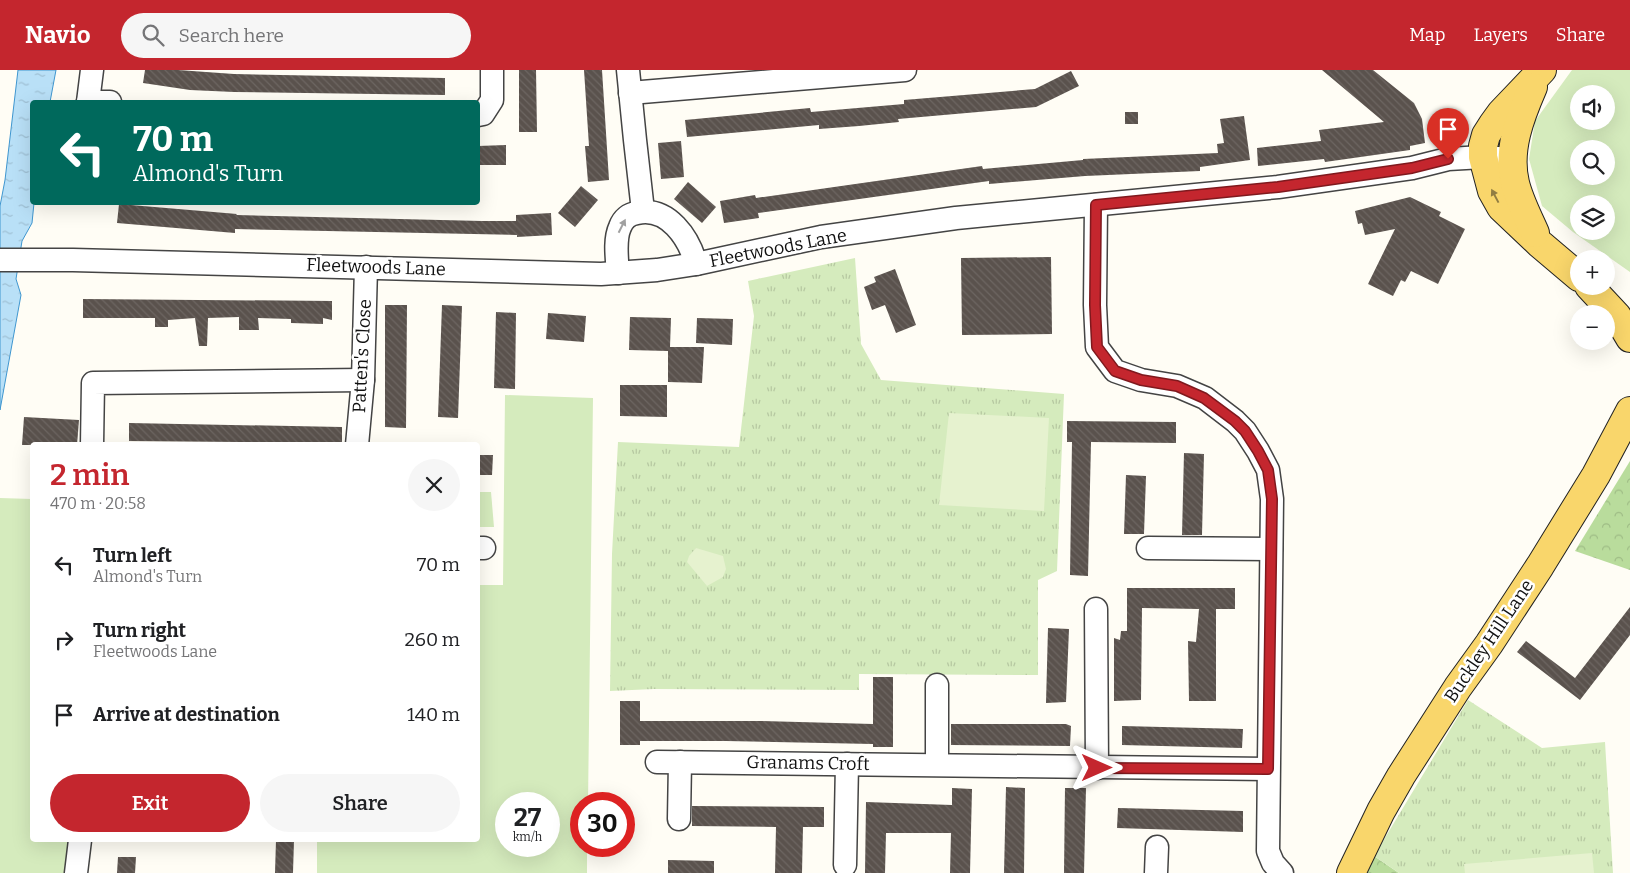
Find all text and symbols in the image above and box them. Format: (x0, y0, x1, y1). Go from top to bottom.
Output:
search box (121, 13, 471, 58)
text: Navio (25, 21, 91, 49)
icon: search (139, 21, 167, 49)
text: Search here (179, 24, 284, 47)
text: Map (1409, 24, 1445, 46)
text: Layers (1473, 24, 1528, 46)
text: Share (1556, 24, 1605, 46)
map controls (1570, 85, 1615, 350)
button: sound (1570, 85, 1615, 130)
pin (1427, 108, 1469, 159)
icon: arrive (1434, 115, 1462, 143)
text: 70 m (133, 118, 213, 160)
icon: left (50, 120, 115, 185)
button: search (1570, 140, 1615, 185)
text: Almond's Turn (133, 160, 283, 187)
one-way arrow (1491, 189, 1500, 203)
button: layers (1570, 195, 1615, 240)
one-way arrow (618, 218, 626, 233)
street label: Fleetwoods Lane (707, 224, 849, 272)
button: + (1570, 250, 1615, 295)
street label: Fleetwoods Lane (306, 254, 446, 280)
street label: Patten's Close (348, 299, 376, 413)
button: − (1570, 305, 1615, 350)
text: 2 min (50, 457, 129, 493)
button: close (408, 459, 460, 511)
text: 470 m · 20:58 (50, 494, 146, 513)
text: Turn left (93, 544, 172, 567)
icon: left (50, 551, 78, 579)
text: 70 m (417, 553, 460, 576)
text: Almond's Turn (93, 567, 202, 586)
street label: Buckley Hill Lane (1440, 575, 1538, 707)
text: Turn right (93, 619, 186, 642)
icon: right (50, 626, 78, 654)
text: 260 m (404, 628, 460, 651)
text: Fleetwoods Lane (93, 642, 217, 661)
icon: arrive (50, 701, 78, 729)
text: Arrive at destination (93, 703, 280, 726)
text: 140 m (407, 703, 460, 726)
position arrow (1070, 741, 1122, 793)
street label: Granams Croft (746, 751, 870, 775)
button: Exit (50, 774, 250, 832)
button: Share (260, 774, 460, 832)
speed limit sign: 30 (570, 792, 635, 857)
text: 27 (514, 803, 541, 833)
text: km/h (513, 830, 542, 844)

